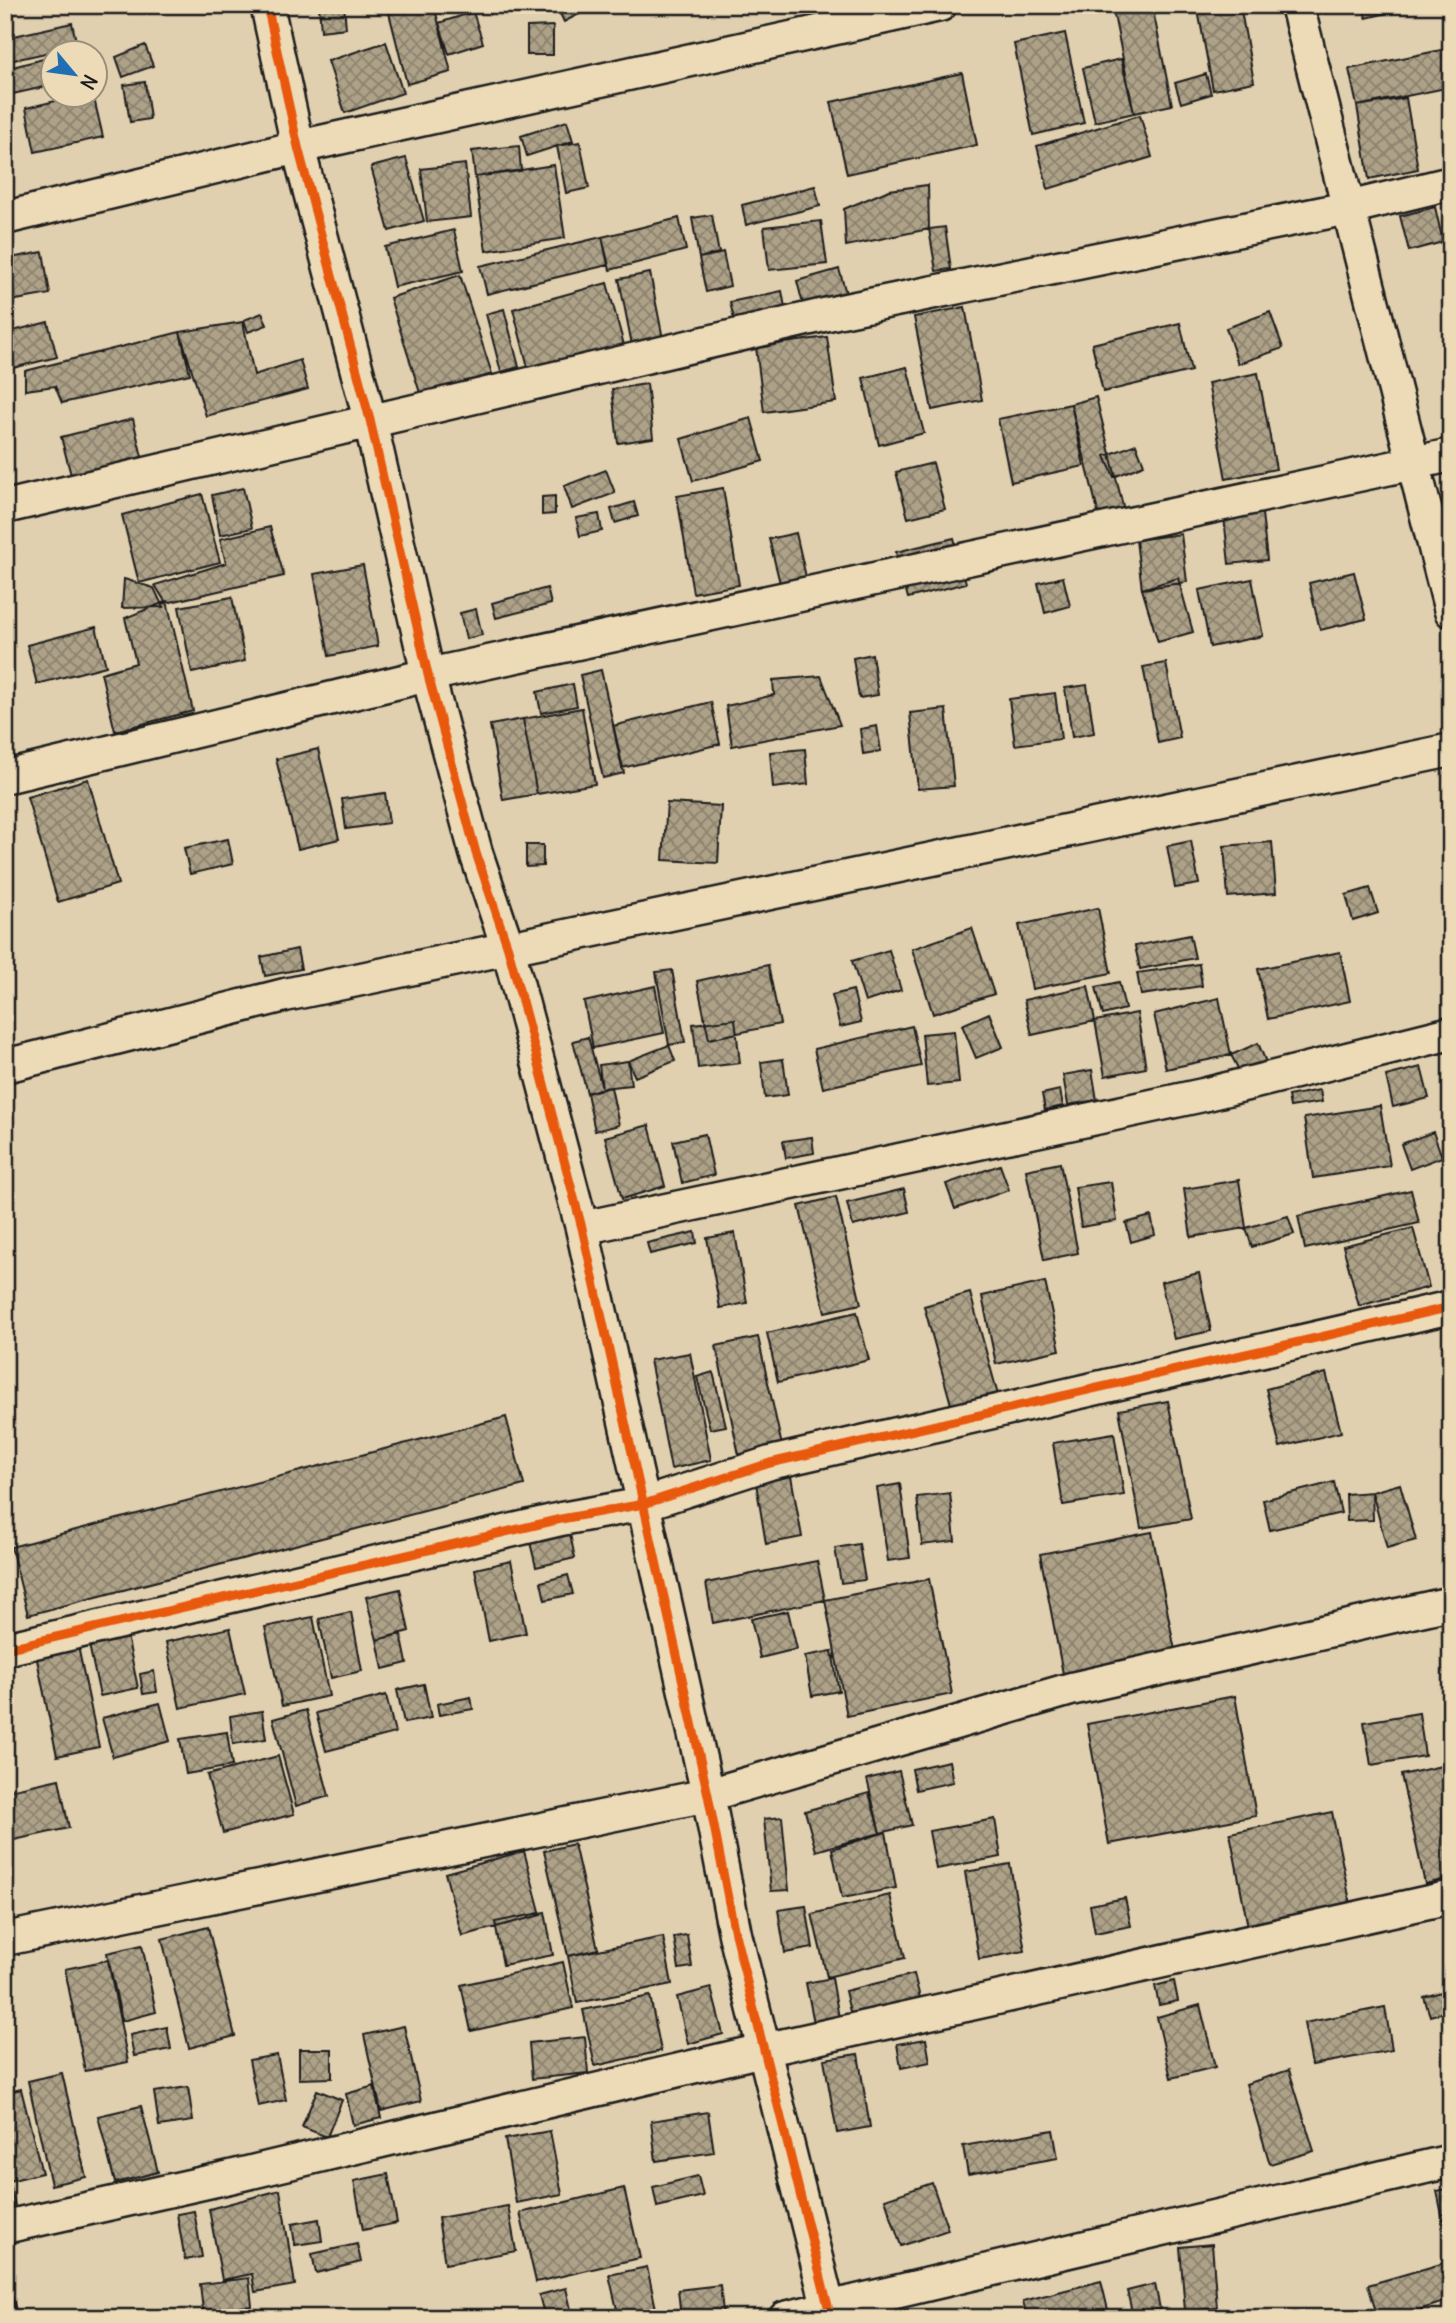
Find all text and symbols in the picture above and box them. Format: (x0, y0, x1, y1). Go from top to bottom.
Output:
north arrow (38, 38, 108, 108)
text: N (75, 71, 103, 94)

